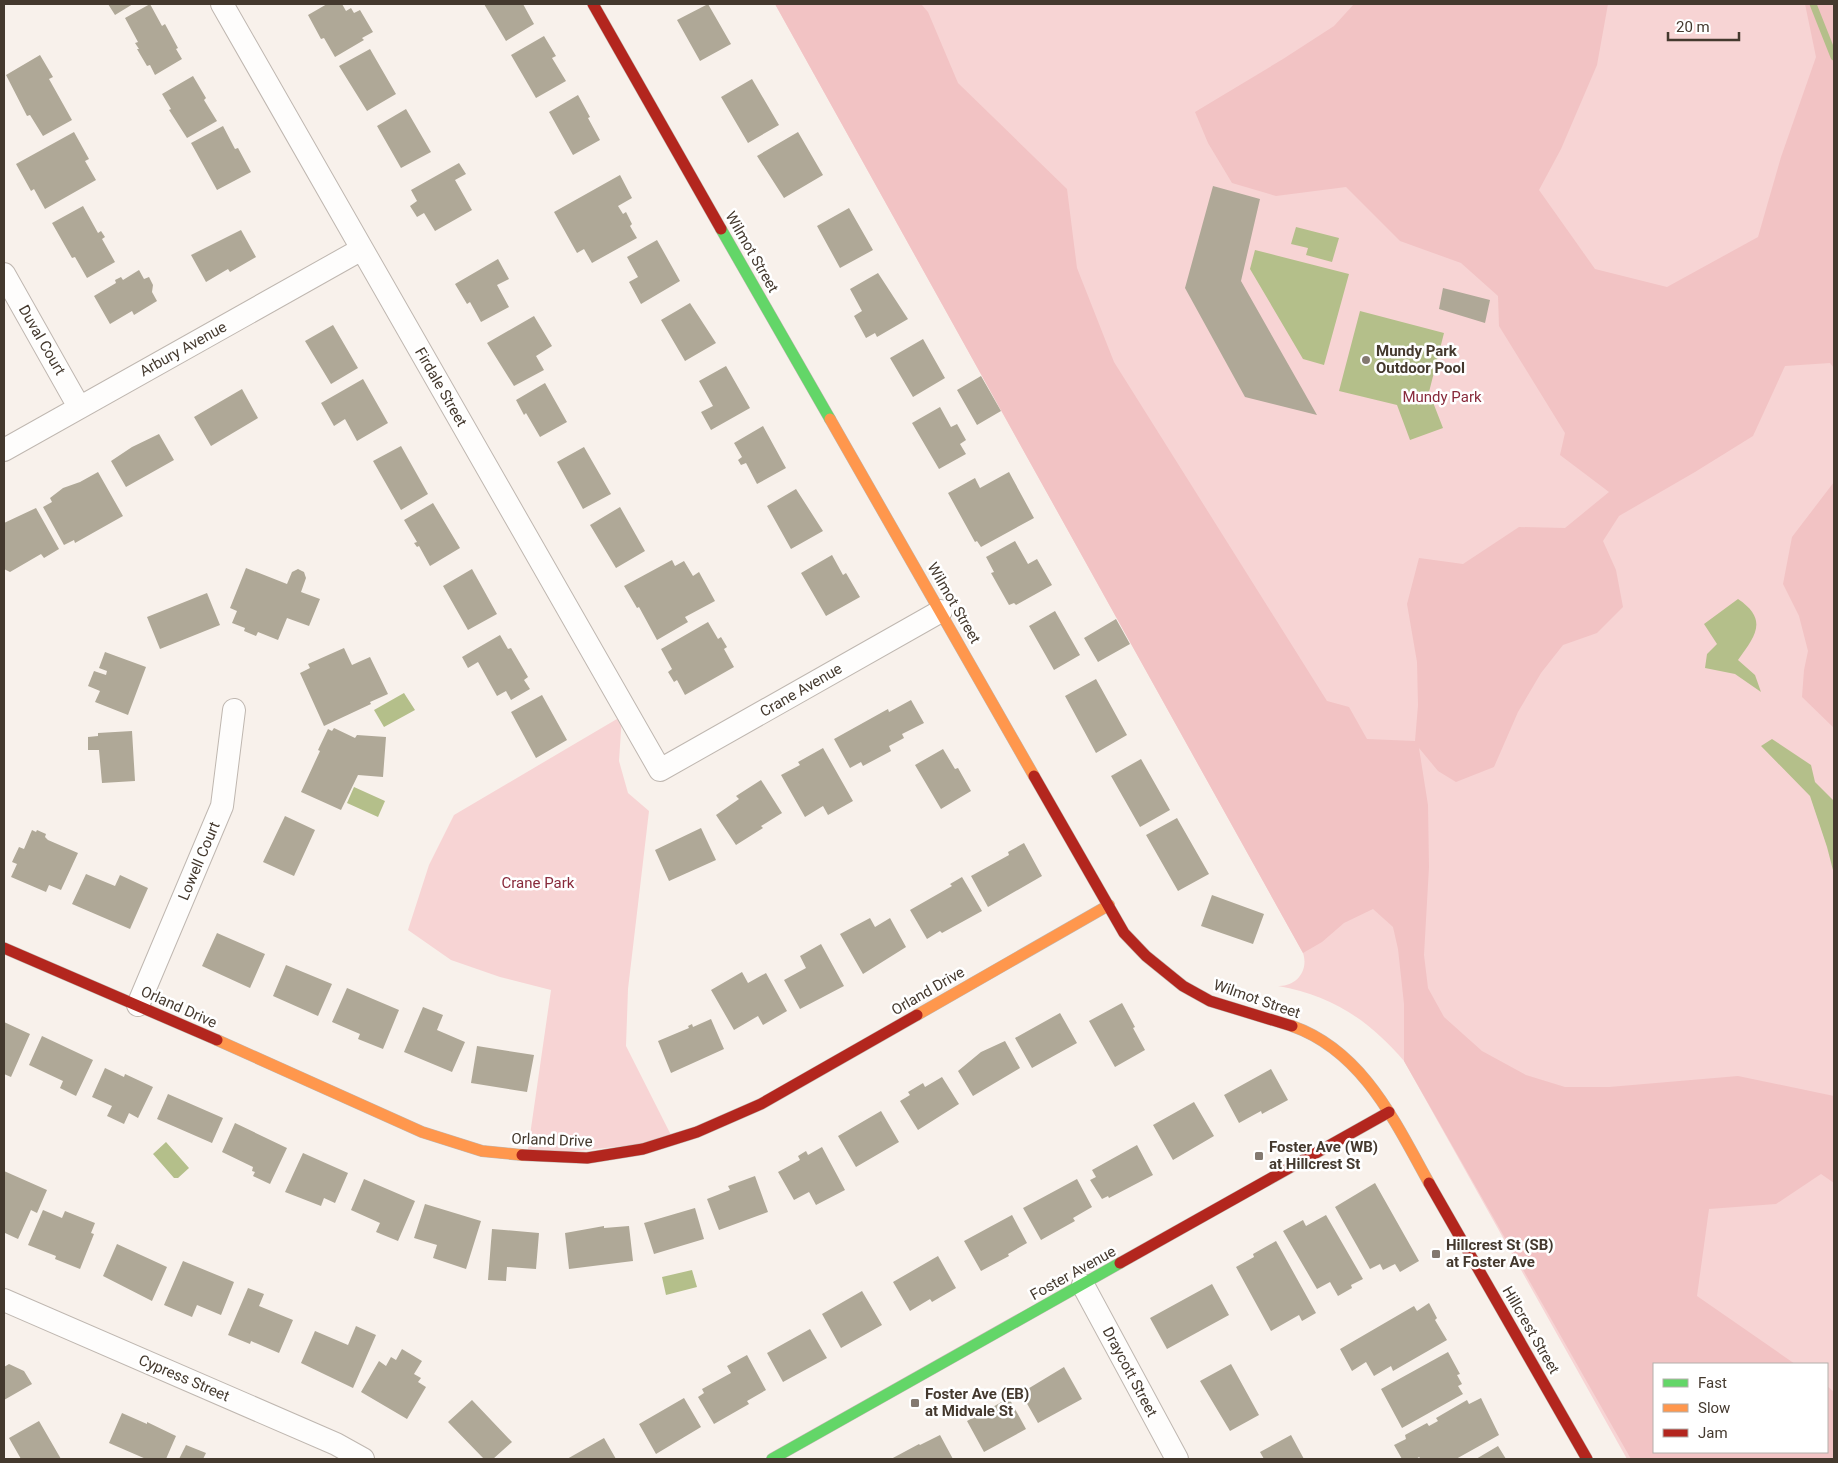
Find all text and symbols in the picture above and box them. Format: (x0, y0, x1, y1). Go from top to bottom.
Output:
scale bar (1668, 10, 1739, 42)
text: 20 m (1676, 18, 1710, 36)
street label: Wilmot Street (722, 208, 782, 296)
street label: Duval Court (15, 302, 69, 378)
street label: Arbury Avenue (136, 318, 230, 380)
place label: Mundy Park Outdoor Pool (1376, 342, 1465, 377)
street label: Firdale Street (411, 344, 471, 430)
marker: Mundy Park Outdoor Pool (1360, 354, 1372, 366)
park label: Mundy Park (1402, 388, 1482, 406)
street label: Wilmot Street (924, 559, 984, 647)
street label: Crane Avenue (757, 659, 845, 721)
street label: Lowell Court (174, 819, 224, 903)
park label: Crane Park (502, 874, 575, 892)
street label: Orland Drive (888, 963, 968, 1019)
street label: Wilmot Street (1211, 976, 1303, 1022)
street label: Orland Drive (138, 982, 220, 1032)
street label: Orland Drive (511, 1130, 593, 1150)
place label: Foster Ave (WB) at Hillcrest St (1269, 1138, 1378, 1173)
marker: Foster Ave (WB) at Hillcrest St (1253, 1150, 1265, 1162)
place label: Hillcrest St (SB) at Foster Ave (1446, 1236, 1554, 1271)
street label: Foster Avenue (1027, 1242, 1119, 1304)
marker: Hillcrest St (SB) at Foster Ave (1430, 1248, 1442, 1260)
street label: Hillcrest Street (1499, 1283, 1563, 1377)
street label: Draycott Street (1099, 1324, 1161, 1420)
street label: Cypress Street (136, 1351, 232, 1405)
legend (1653, 1363, 1828, 1453)
text: Fast (1698, 1374, 1727, 1392)
place label: Foster Ave (EB) at Midvale St (925, 1385, 1029, 1420)
marker: Foster Ave (EB) at Midvale St (909, 1397, 921, 1409)
text: Slow (1698, 1399, 1730, 1417)
text: Jam (1698, 1424, 1728, 1442)

